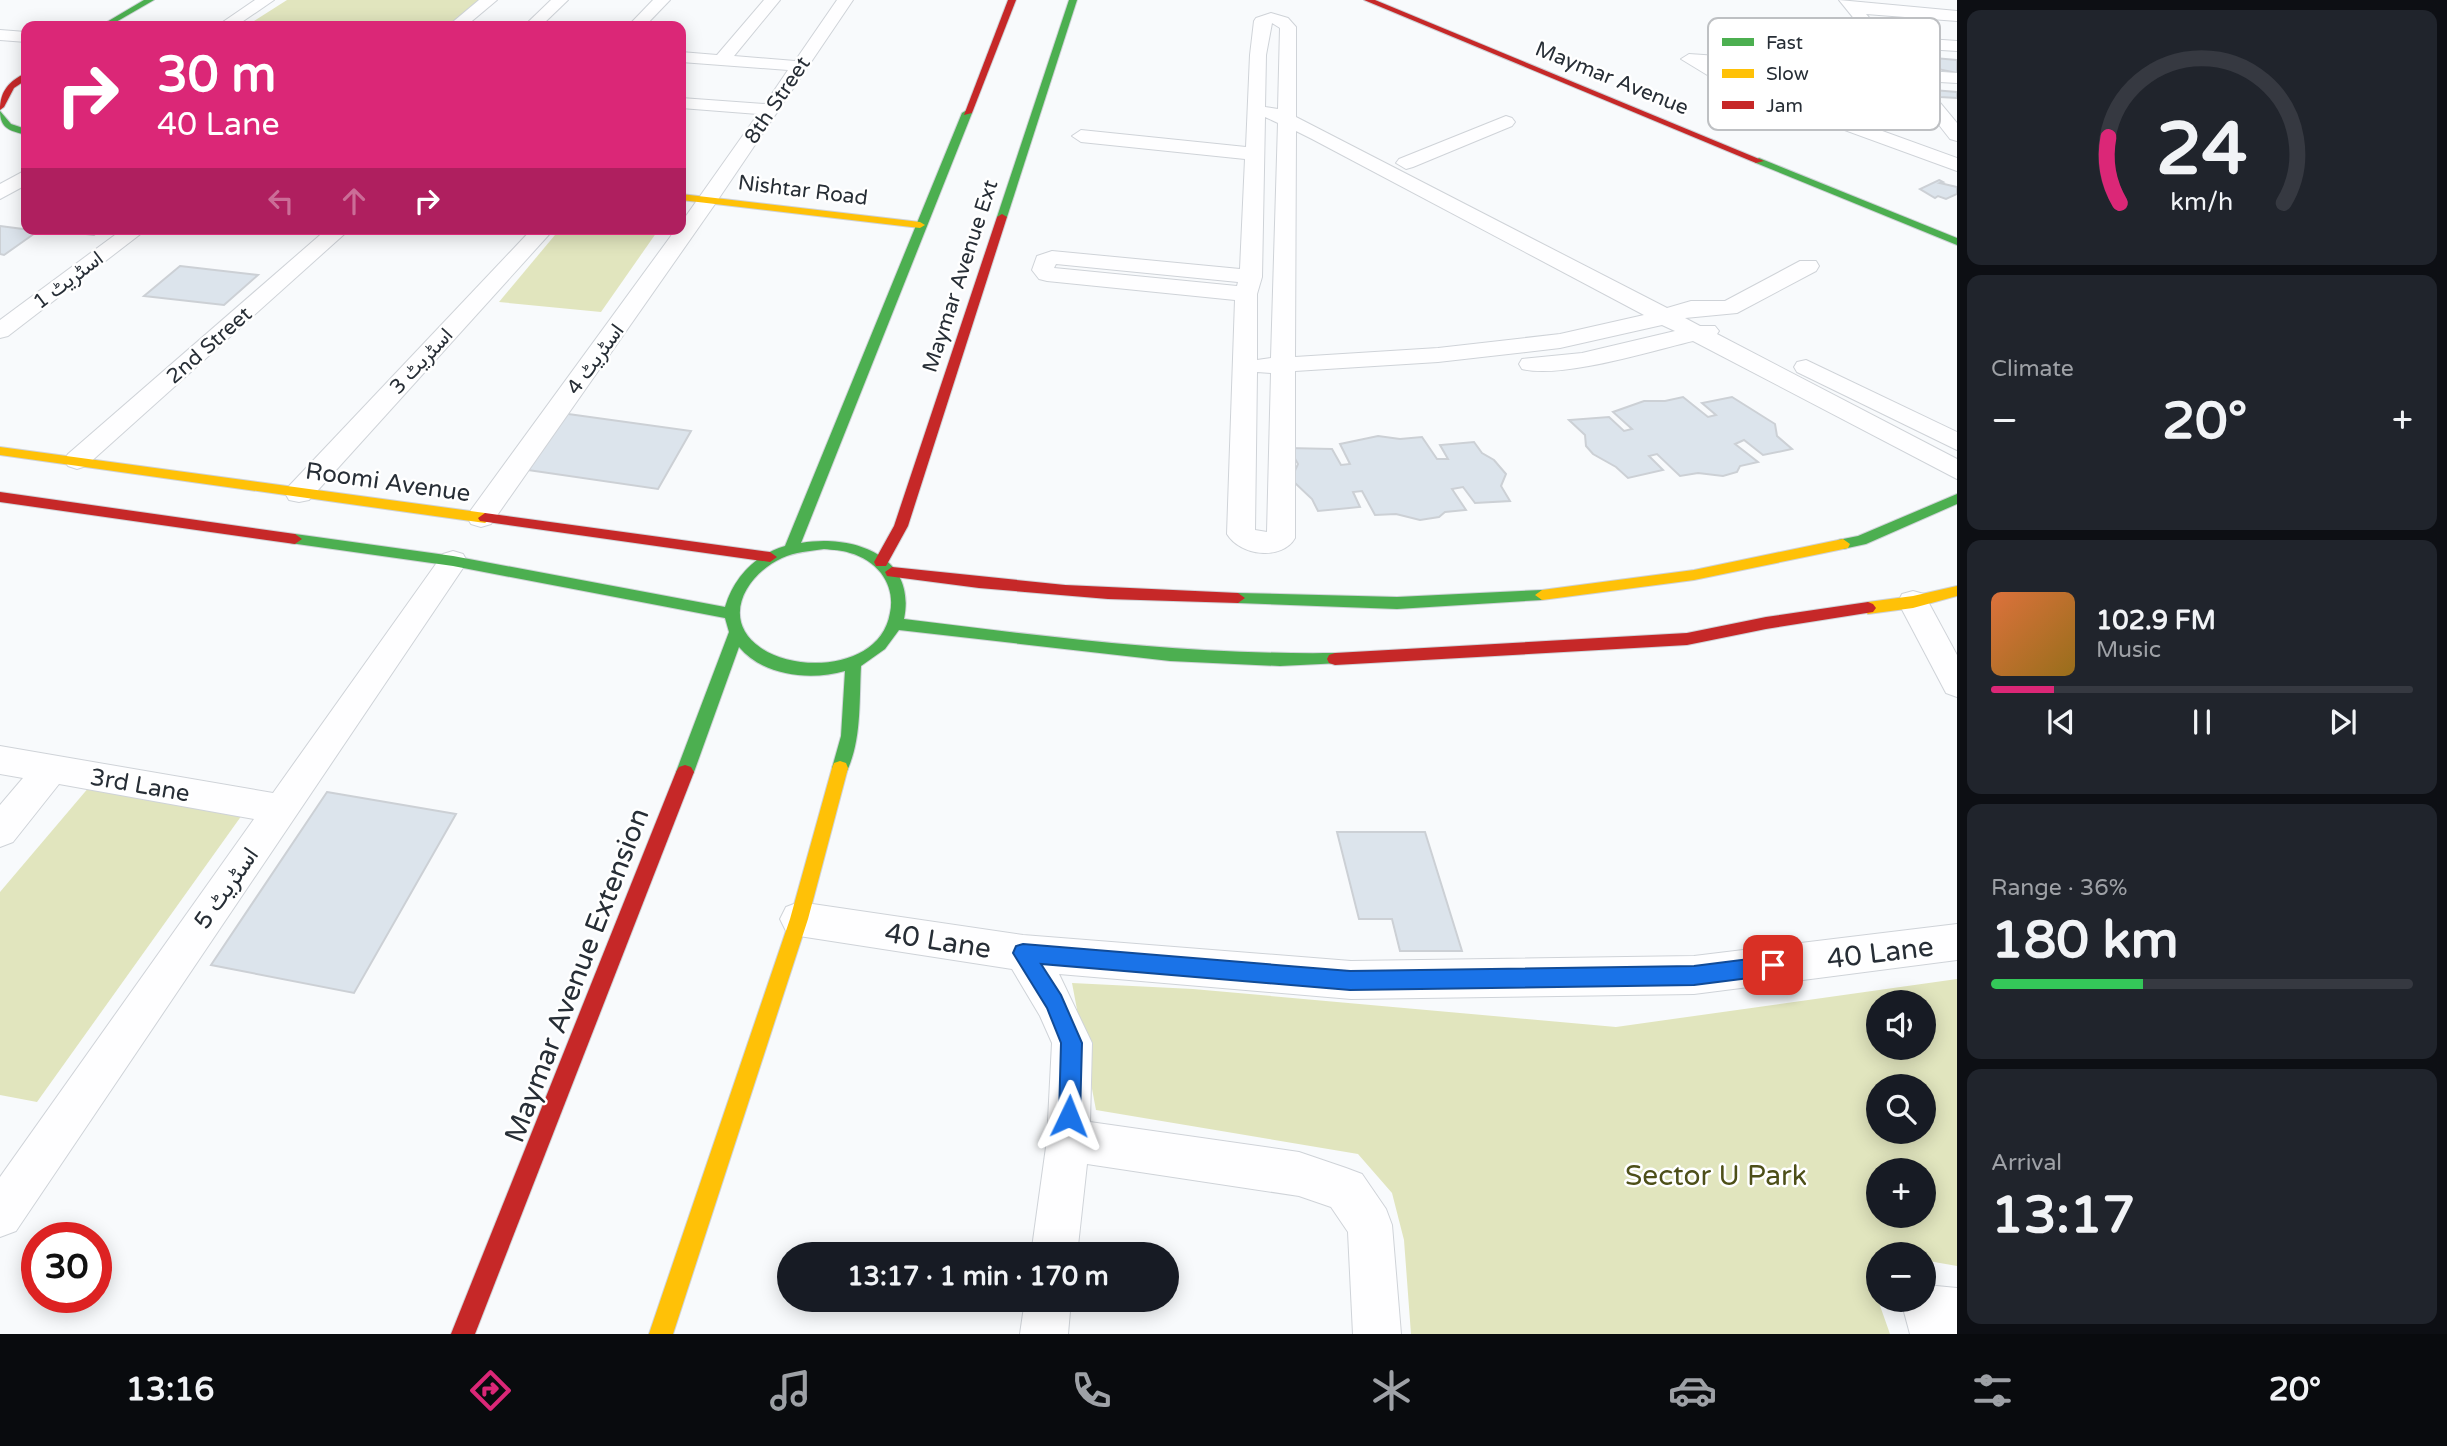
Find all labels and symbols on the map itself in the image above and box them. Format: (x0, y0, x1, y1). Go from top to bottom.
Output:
legend (1708, 18, 1940, 130)
text: Fast (1766, 32, 1803, 54)
street label: Maymar Avenue (1532, 36, 1692, 121)
street label: 8th Street (739, 52, 816, 149)
text: Slow (1766, 63, 1809, 85)
text: Jam (1766, 95, 1803, 117)
street label: Nishtar Road (737, 170, 869, 211)
street label: Maymar Avenue Ext (918, 177, 1003, 376)
street label: اسٹریٹ 1 (28, 246, 108, 315)
street label: 2nd Street (162, 302, 257, 389)
street label: اسٹریٹ 4 (561, 319, 629, 400)
street label: اسٹریٹ 3 (384, 323, 458, 400)
street label: Roomi Avenue (304, 457, 472, 508)
street label: 3rd Lane (88, 762, 192, 809)
street label: Maymar Avenue Extension (497, 803, 656, 1147)
street label: اسٹریٹ 5 (188, 842, 265, 935)
street label: 40 Lane (882, 916, 993, 966)
street label: 40 Lane (1825, 930, 1935, 976)
pin (1743, 935, 1803, 995)
position arrow (1032, 1079, 1106, 1153)
park label: Sector U Park (1625, 1159, 1807, 1193)
speed limit sign: 30 (21, 1222, 112, 1313)

